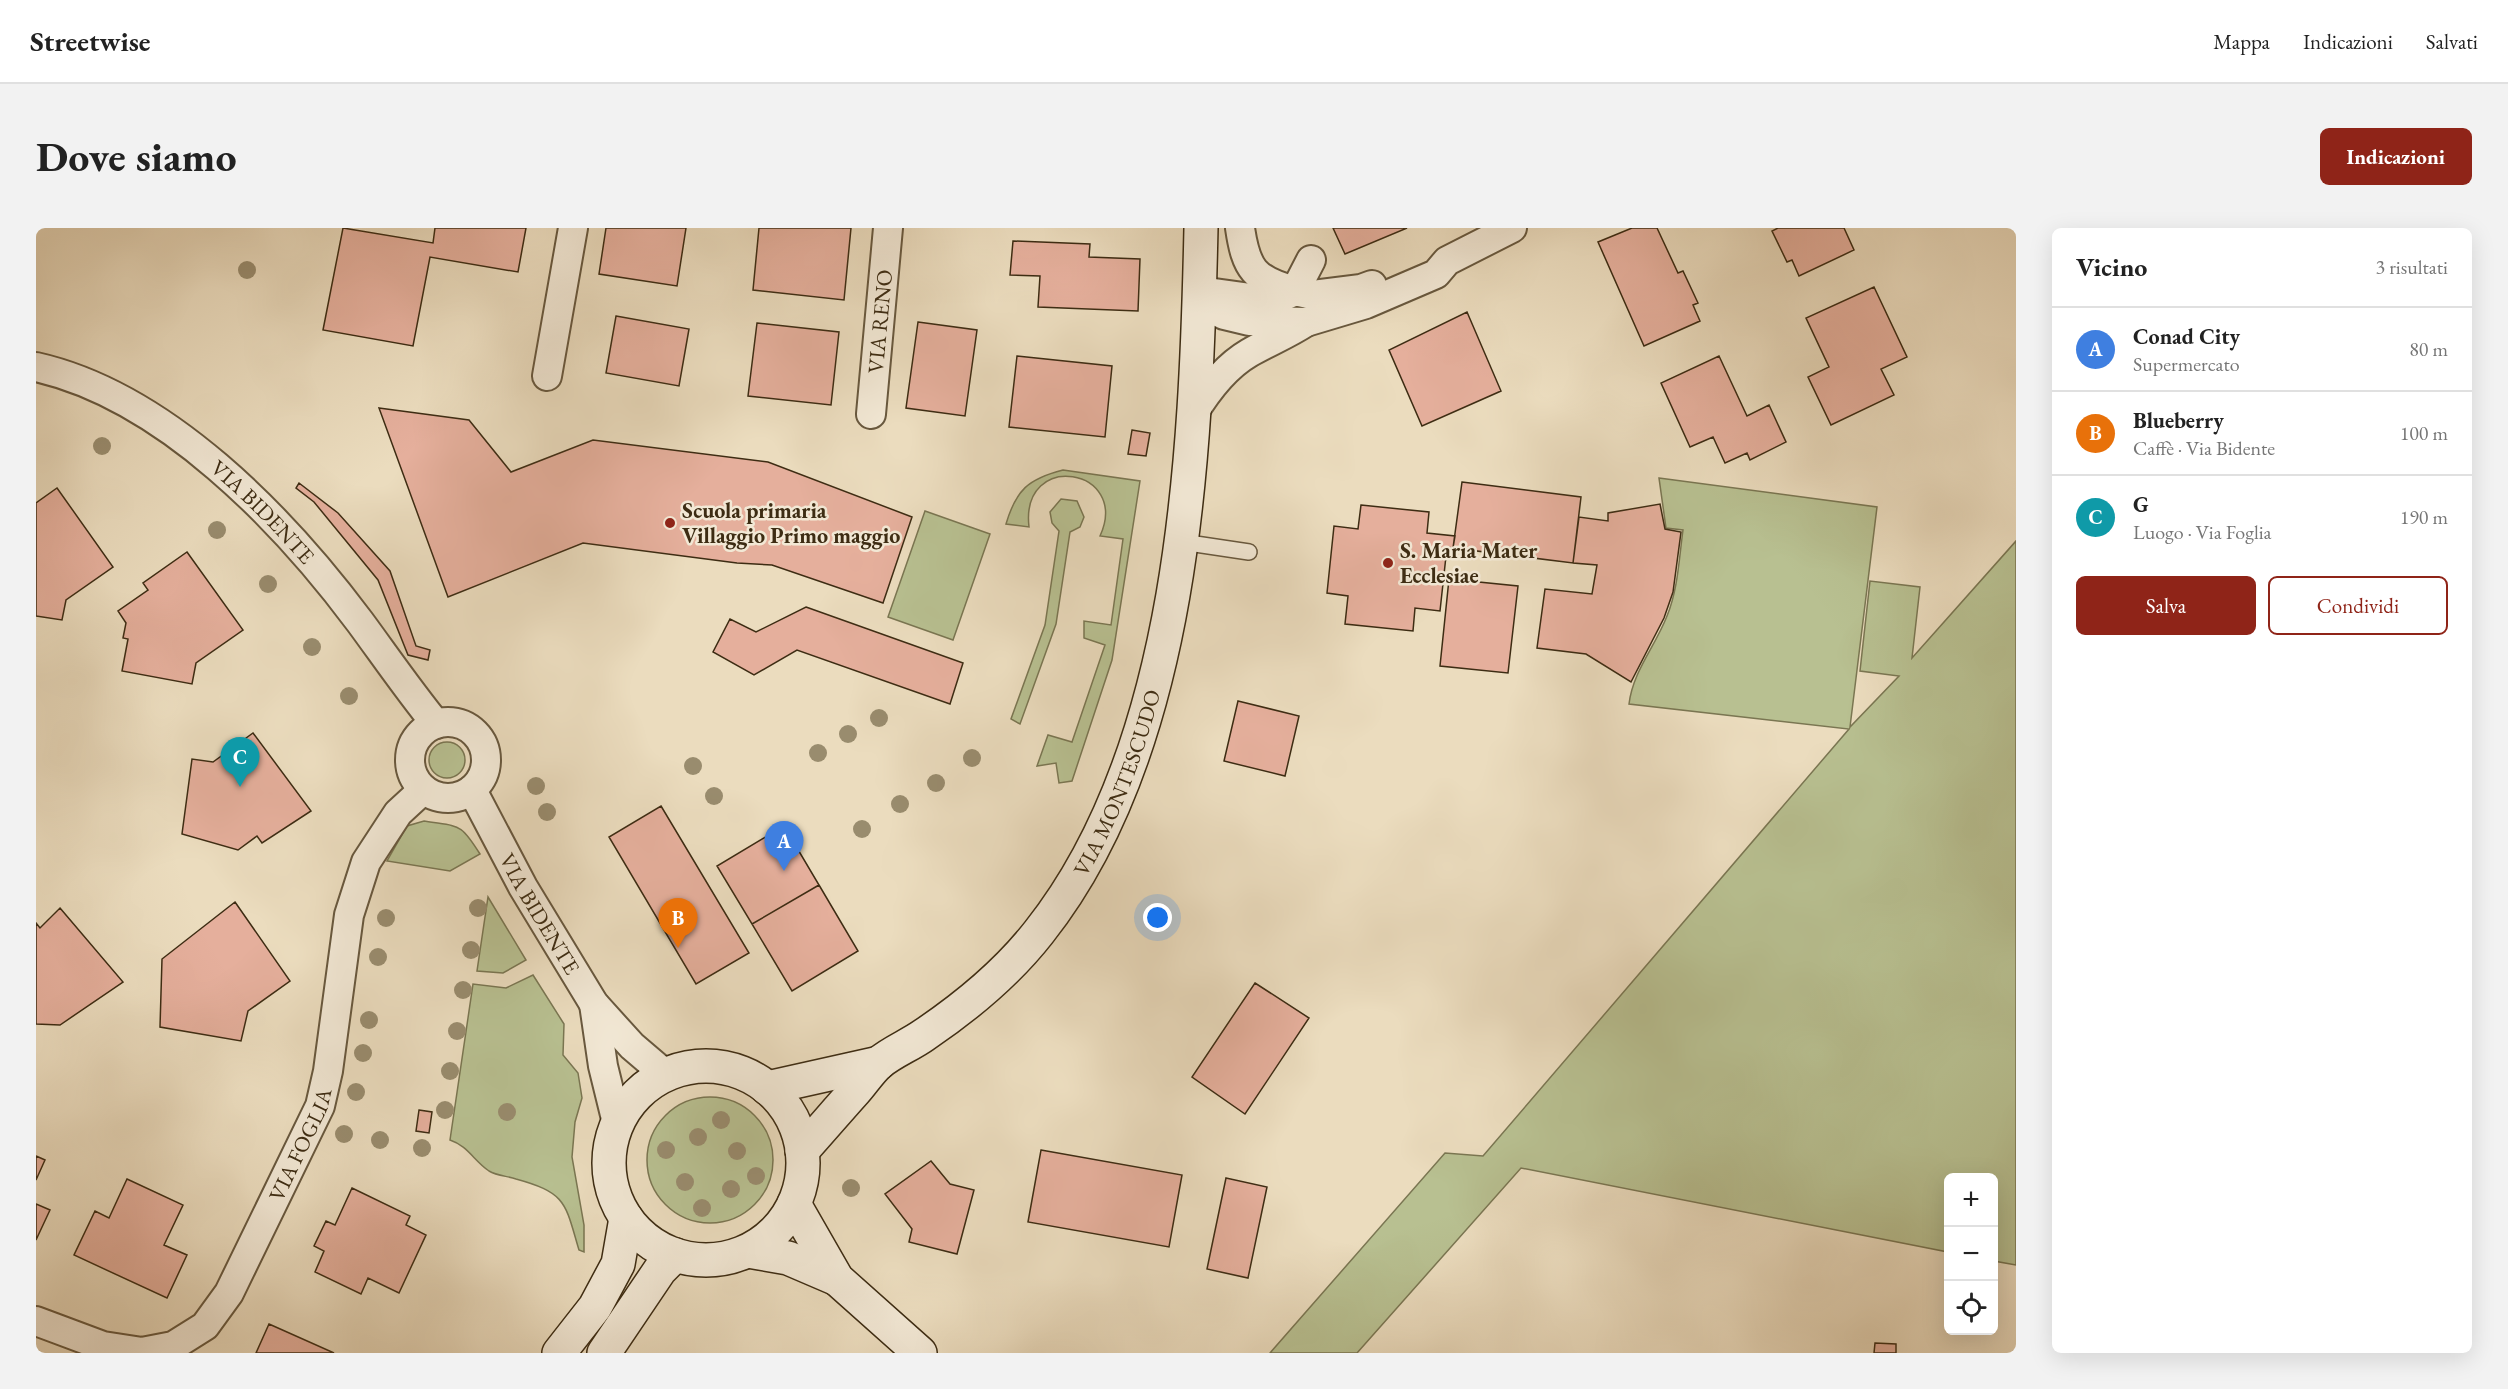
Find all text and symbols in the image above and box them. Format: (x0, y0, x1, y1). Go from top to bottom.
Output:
text: Streetwise (30, 23, 150, 59)
text: Mappa (2213, 28, 2270, 55)
text: Indicazioni (2303, 28, 2393, 55)
text: Salvati (2426, 28, 2478, 55)
button: Indicazioni (2320, 128, 2472, 185)
text: Dove siamo (36, 129, 237, 184)
text: Vicino (2076, 250, 2147, 284)
text: 3 risultati (2376, 254, 2448, 280)
street label: VIA RENO (861, 268, 899, 375)
text: Conad City (2133, 322, 2240, 351)
text: A (2088, 336, 2103, 362)
text: 80 m (2409, 336, 2448, 362)
text: Supermercato (2133, 351, 2240, 377)
text: Blueberry (2133, 406, 2224, 435)
text: B (2089, 420, 2102, 446)
text: 100 m (2400, 420, 2448, 446)
text: Caffè · Via Bidente (2133, 435, 2275, 461)
street label: VIA BIDENTE (205, 453, 321, 570)
text: G (2133, 490, 2149, 519)
place label: Scuola primaria Villaggio Primo maggio (682, 496, 900, 550)
text: C (2088, 504, 2103, 530)
text: 190 m (2400, 504, 2448, 530)
marker: Scuola primaria Villaggio Primo maggio (663, 516, 677, 530)
text: Luogo · Via Foglia (2133, 519, 2272, 545)
place label: S. Maria Mater Ecclesiae (1400, 536, 1538, 590)
marker: S. Maria Mater Ecclesiae (1381, 556, 1395, 570)
button: Salva (2076, 576, 2256, 635)
button: Condividi (2268, 576, 2448, 635)
street label: VIA MONTESCUDO (1067, 686, 1167, 881)
pin: C (220, 738, 260, 787)
pin: A (764, 822, 804, 871)
street label: VIA BIDENTE (493, 848, 587, 980)
pin: B (658, 898, 698, 948)
your location (1143, 903, 1172, 932)
street label: VIA FOGLIA (262, 1085, 339, 1206)
map controls (1944, 1173, 1998, 1335)
button: + (1944, 1173, 1998, 1227)
button: − (1944, 1227, 1998, 1281)
button: locate (1944, 1281, 1998, 1335)

